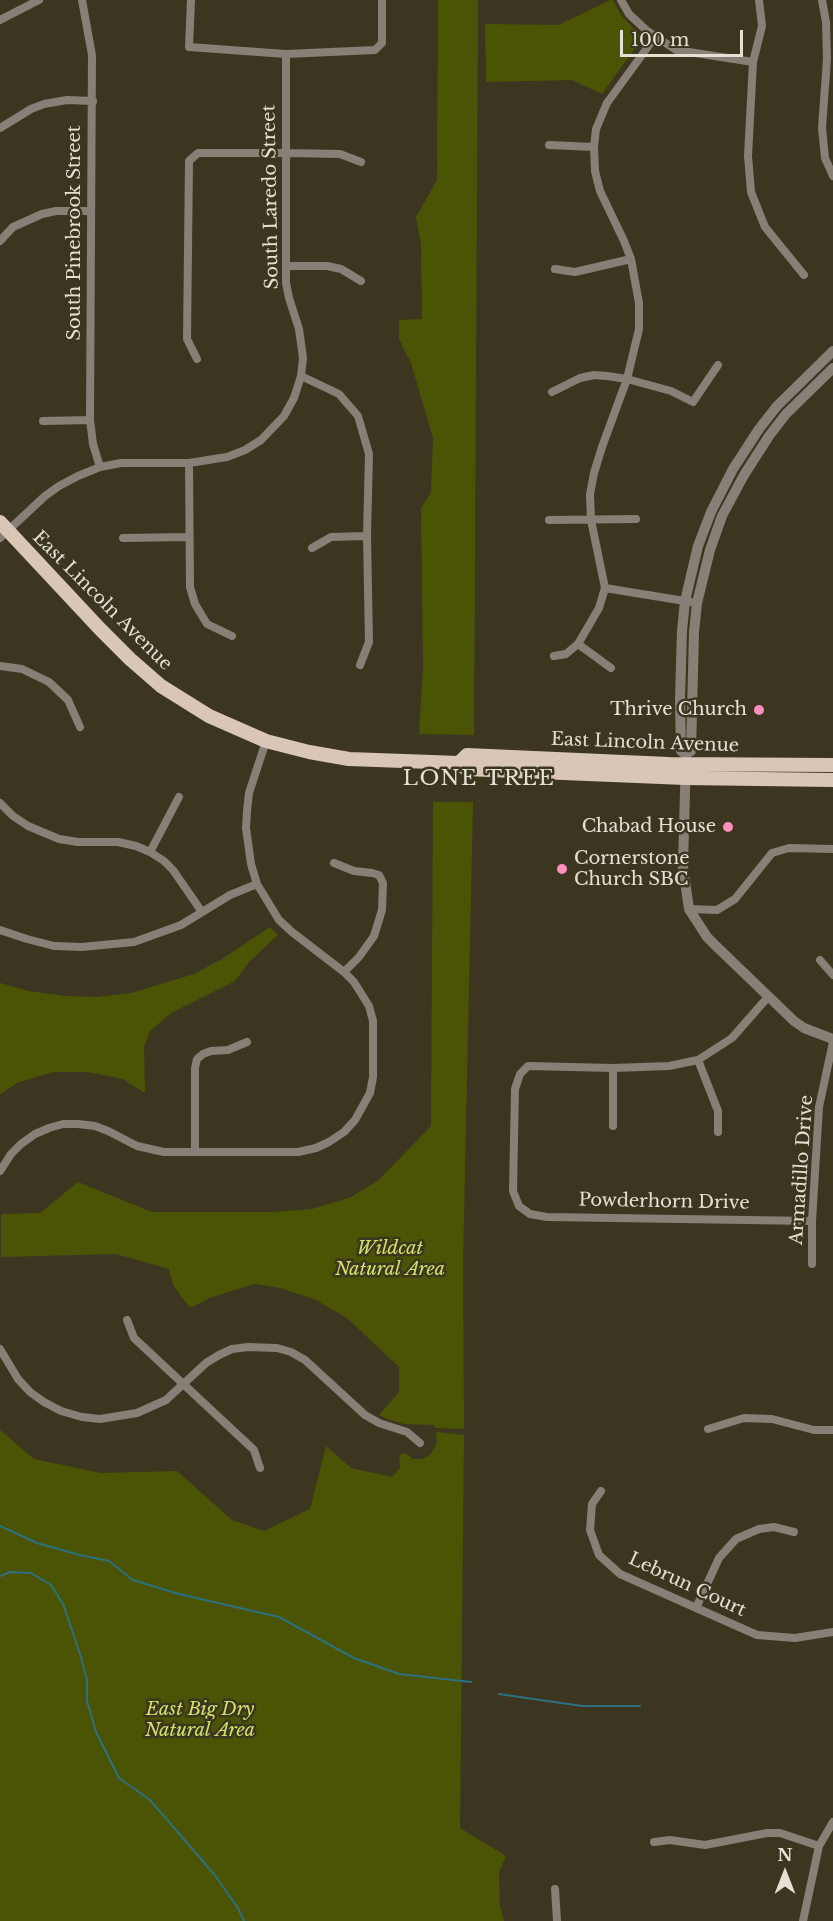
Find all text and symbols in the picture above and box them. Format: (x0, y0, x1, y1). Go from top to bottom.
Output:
scale bar (623, 18, 746, 56)
text: 100 m (631, 29, 689, 51)
street label: South Laredo Street (259, 104, 283, 290)
street label: South Pinebrook Street (64, 125, 86, 341)
street label: East Lincoln Avenue (28, 527, 176, 675)
place label: Thrive Church (610, 699, 747, 721)
marker: Thrive Church (752, 703, 766, 717)
street label: East Lincoln Avenue (551, 729, 739, 757)
district label: LONE TREE (403, 766, 555, 792)
place label: Chabad House (582, 816, 716, 838)
marker: Chabad House (721, 820, 735, 834)
place label: Cornerstone Church SBC (574, 848, 690, 890)
marker: Cornerstone Church SBC (555, 862, 569, 876)
street label: Armadillo Drive (786, 1094, 818, 1246)
street label: Powderhorn Drive (578, 1190, 750, 1214)
park label: Wildcat Natural Area (335, 1238, 445, 1280)
street label: Lebrun Court (625, 1548, 749, 1622)
park label: East Big Dry Natural Area (145, 1699, 255, 1742)
north arrow (755, 1843, 815, 1903)
text: N (777, 1845, 793, 1865)

